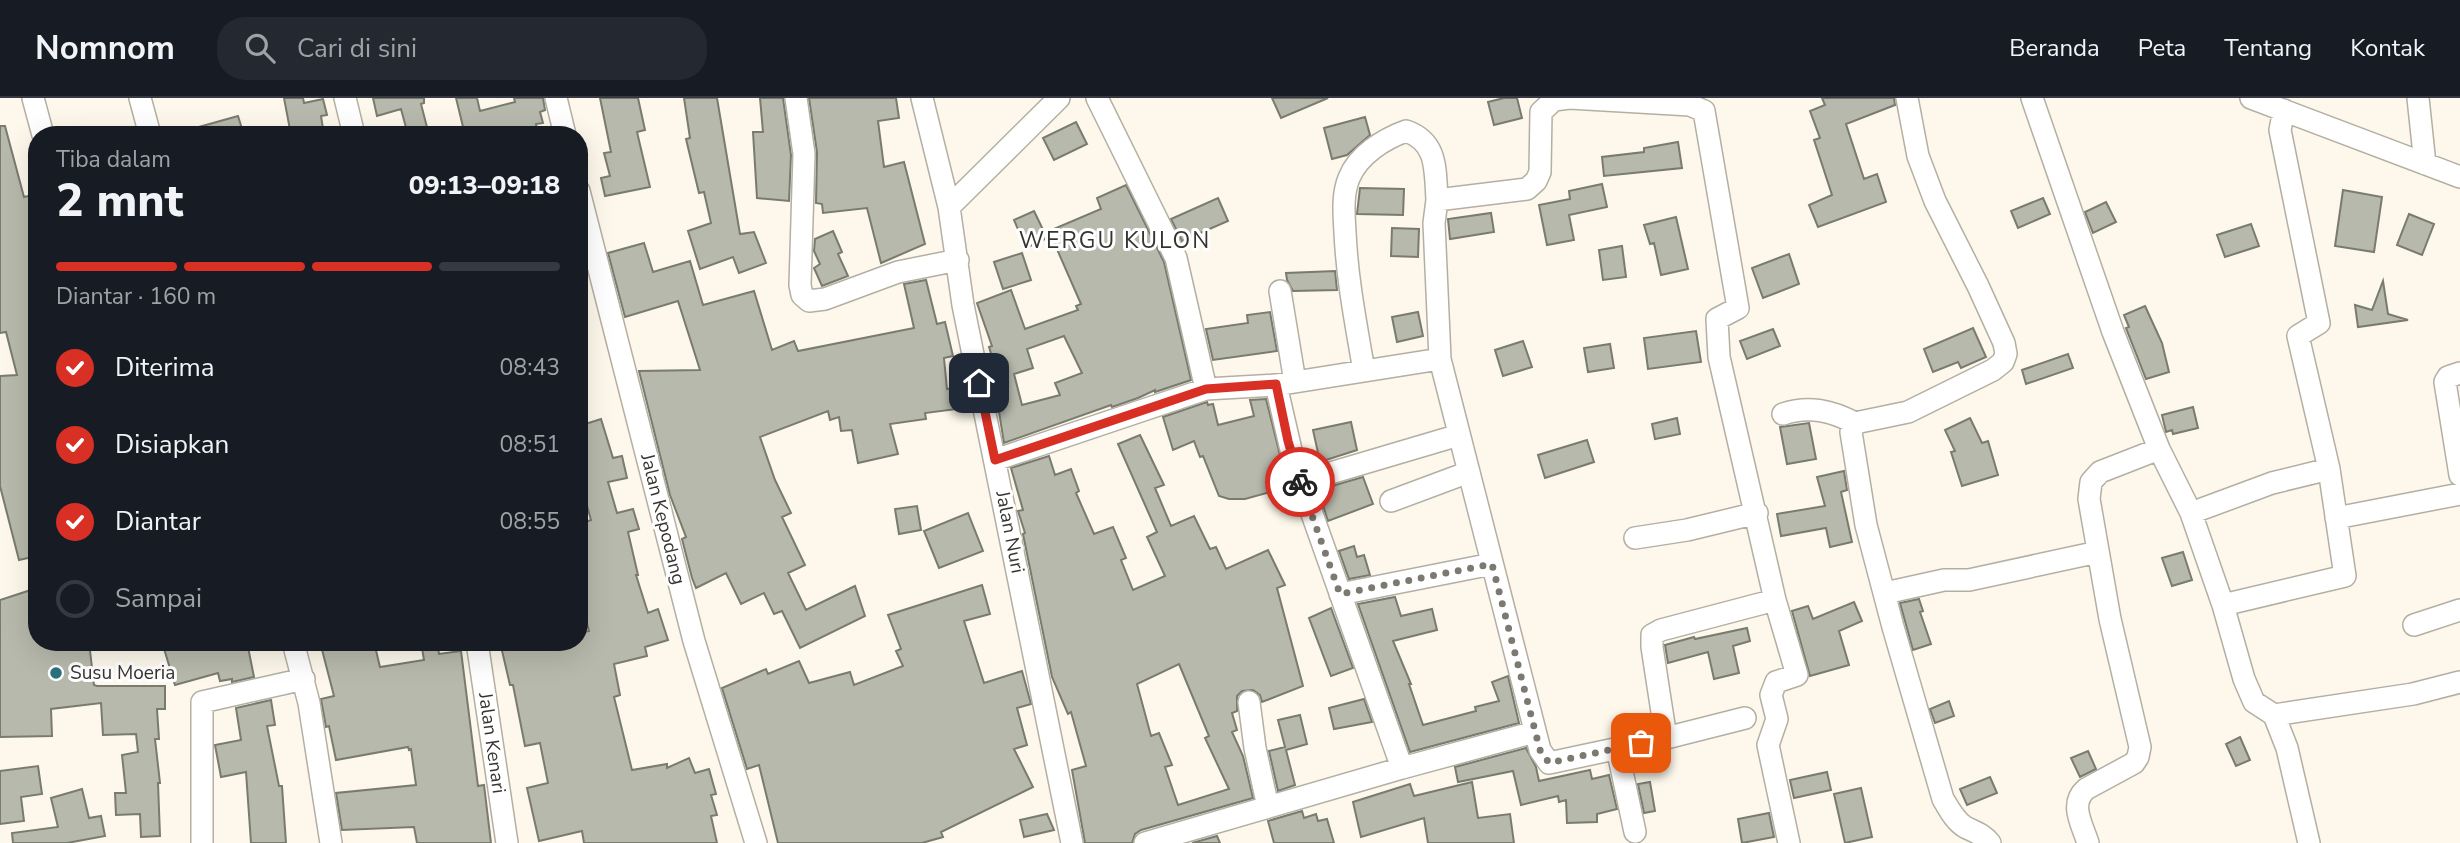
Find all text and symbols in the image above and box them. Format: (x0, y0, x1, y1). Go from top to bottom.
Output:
search box (217, 17, 707, 80)
text: Nomnom (35, 26, 175, 71)
icon: search (241, 29, 279, 67)
text: Cari di sini (297, 31, 417, 66)
text: Beranda (2009, 32, 2100, 64)
text: Peta (2138, 32, 2186, 64)
text: Tentang (2224, 32, 2312, 64)
text: Kontak (2350, 32, 2425, 64)
text: Tiba dalam (56, 144, 171, 175)
text: 09:13–09:18 (409, 168, 560, 203)
text: 2 mnt (56, 169, 183, 232)
district label: WERGU KULON (1019, 225, 1211, 256)
text: Diantar · 160 m (56, 281, 216, 312)
icon: check (56, 349, 94, 387)
text: Diterima (115, 350, 215, 385)
text: 08:43 (500, 352, 560, 383)
pin (949, 353, 1009, 413)
icon: home (960, 364, 998, 402)
icon: check (56, 426, 94, 464)
text: Disiapkan (115, 427, 229, 462)
text: 08:51 (500, 429, 560, 460)
courier (1265, 447, 1335, 517)
street label: Jalan Kepodang (634, 450, 692, 587)
icon: bike (1281, 463, 1319, 501)
street label: Jalan Nuri (989, 488, 1031, 575)
icon: check (56, 503, 94, 541)
text: Diantar (115, 504, 201, 539)
text: 08:55 (500, 506, 560, 537)
text: Sampai (115, 581, 202, 616)
place label: Susu Moeria (70, 660, 175, 686)
marker: Susu Moeria (48, 665, 64, 681)
street label: Jalan Kenari (472, 690, 512, 795)
pin (1611, 713, 1671, 773)
icon: bag (1622, 724, 1660, 762)

